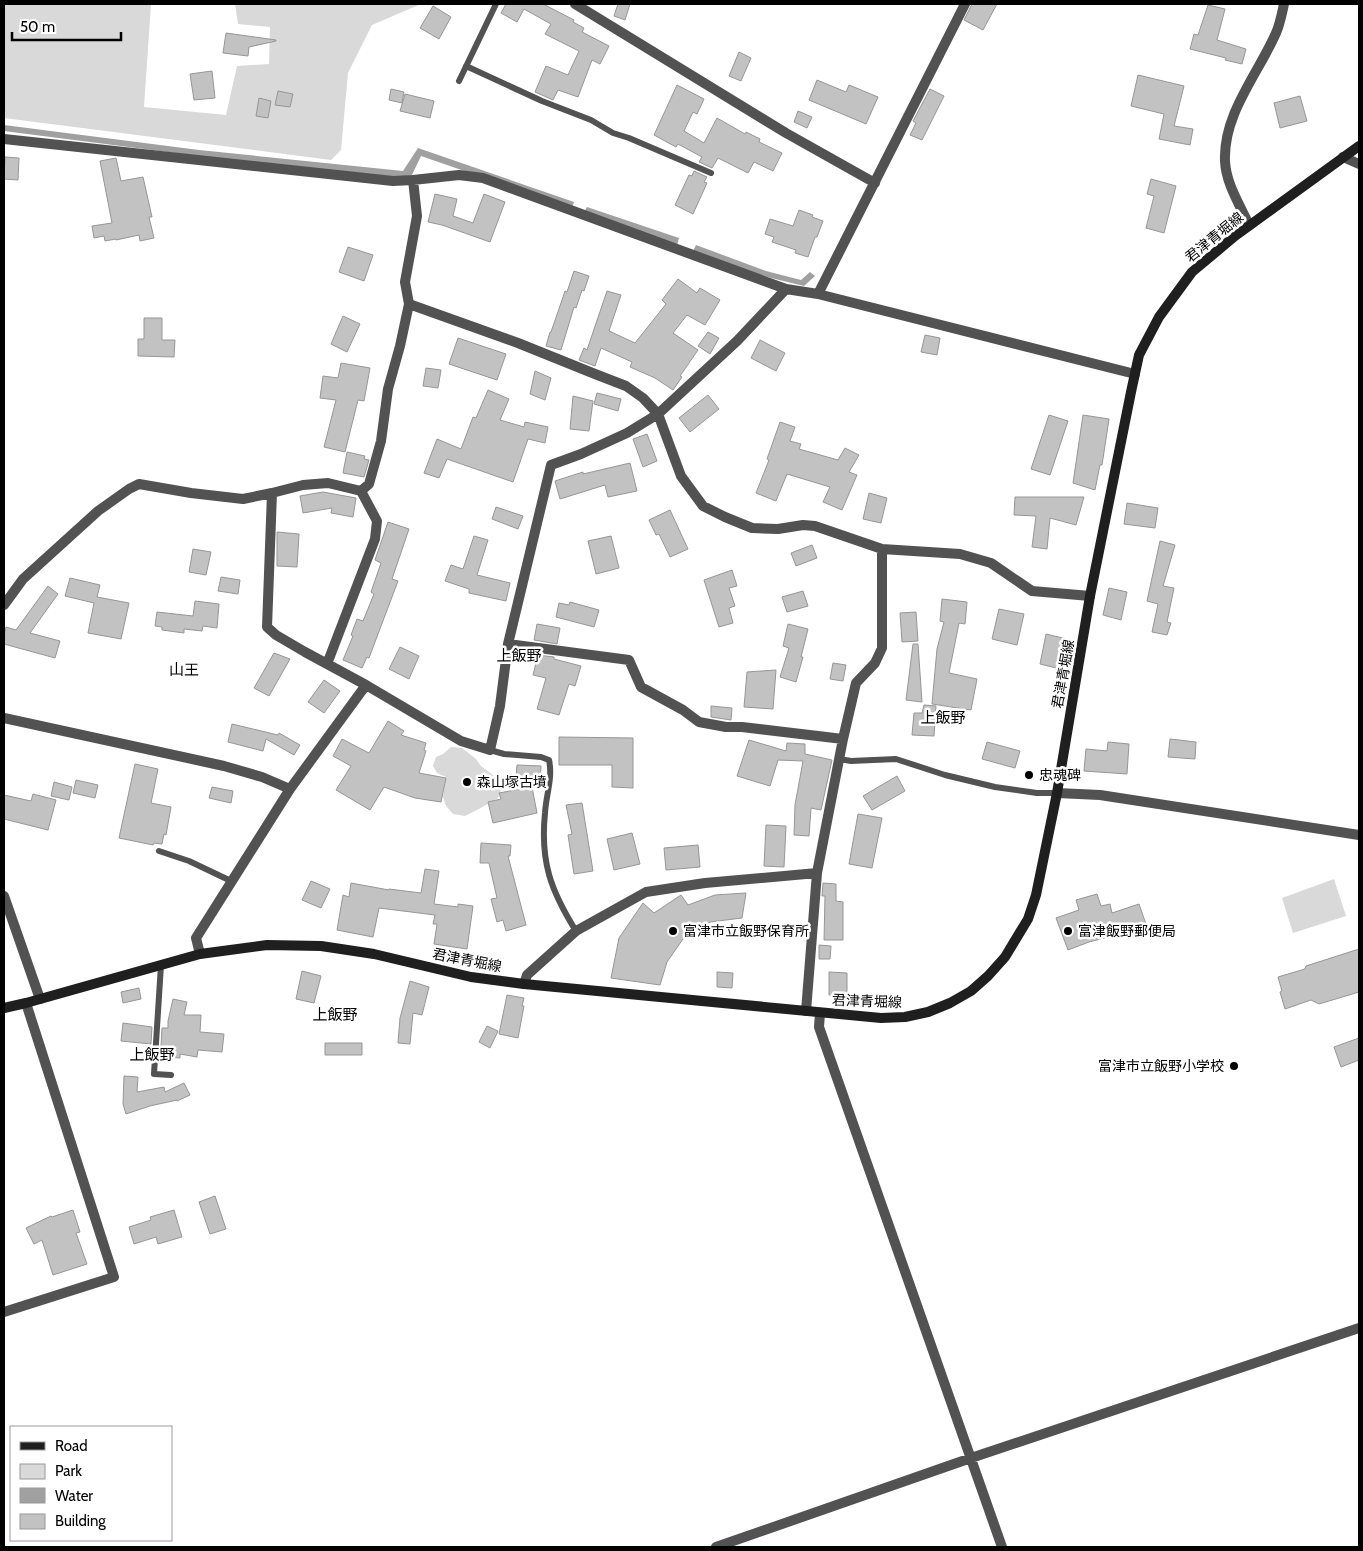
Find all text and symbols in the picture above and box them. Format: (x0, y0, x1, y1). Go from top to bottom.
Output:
scale bar (12, 10, 121, 42)
text: 50 m (20, 18, 55, 36)
street label: 君津青堀線 (1181, 208, 1247, 266)
street label: 君津青堀線 (1048, 638, 1078, 710)
district label: 上飯野 (496, 647, 542, 665)
district label: 山王 (169, 661, 199, 679)
district label: 上飯野 (920, 709, 966, 727)
place label: 忠魂碑 (1039, 766, 1081, 784)
marker: 忠魂碑 (1023, 769, 1035, 781)
place label: 森山塚古墳 (477, 773, 547, 791)
marker: 森山塚古墳 (461, 776, 473, 788)
place label: 富津市立飯野保育所 (683, 922, 809, 940)
place label: 富津飯野郵便局 (1078, 922, 1176, 940)
marker: 富津市立飯野保育所 (667, 925, 679, 937)
marker: 富津飯野郵便局 (1062, 925, 1074, 937)
street label: 君津青堀線 (431, 944, 503, 976)
street label: 君津青堀線 (832, 991, 902, 1011)
district label: 上飯野 (312, 1006, 358, 1024)
district label: 上飯野 (129, 1046, 175, 1064)
place label: 富津市立飯野小学校 (1098, 1057, 1224, 1075)
marker: 富津市立飯野小学校 (1228, 1060, 1240, 1072)
legend (10, 1426, 172, 1541)
text: Road (55, 1437, 88, 1455)
text: Park (55, 1462, 82, 1480)
text: Water (55, 1487, 93, 1505)
text: Building (55, 1512, 106, 1530)

